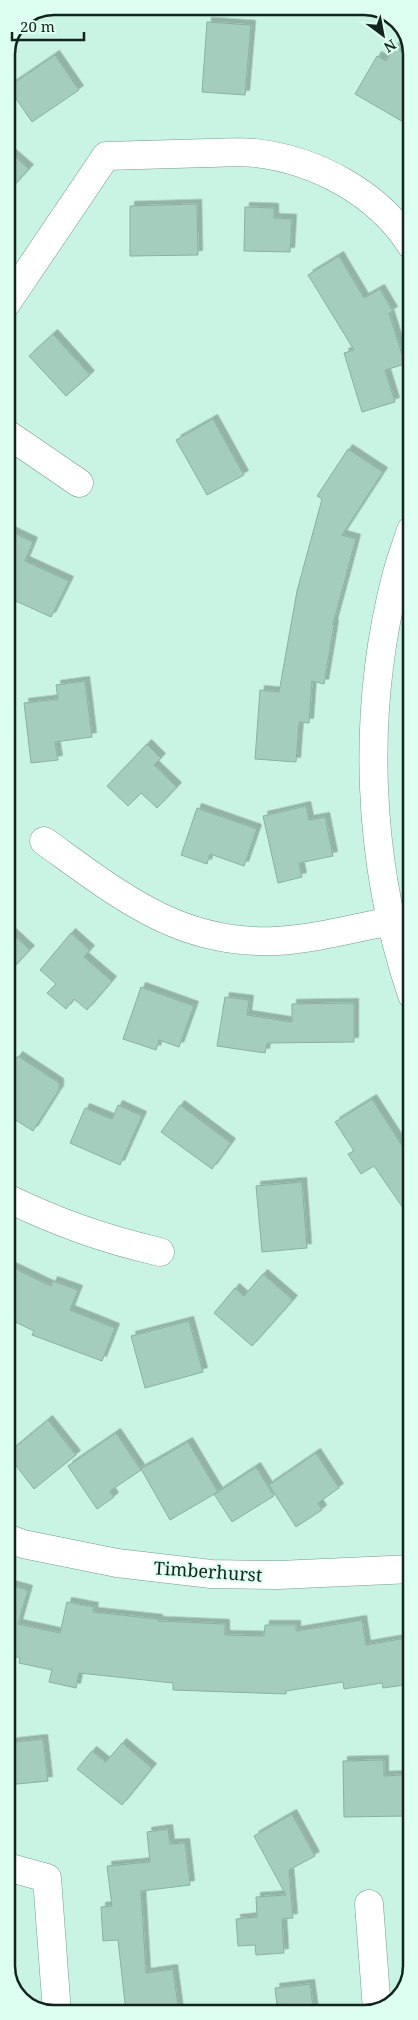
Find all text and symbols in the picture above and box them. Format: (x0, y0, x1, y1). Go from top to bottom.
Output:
scale bar (12, 10, 85, 42)
north arrow (358, 10, 408, 60)
text: 20 m (20, 16, 55, 36)
text: N (380, 35, 400, 57)
street label: Timberhurst (153, 1555, 263, 1587)

